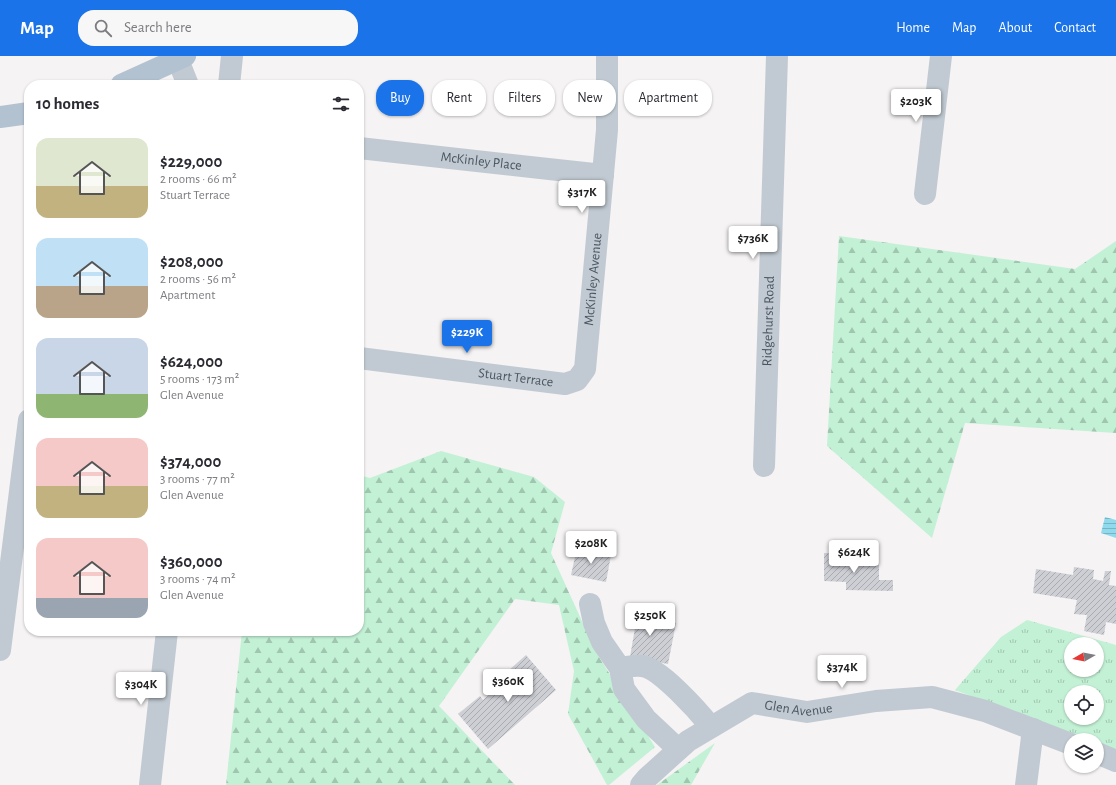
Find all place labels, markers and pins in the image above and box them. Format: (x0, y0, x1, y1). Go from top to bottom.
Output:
pin: $203K (888, 89, 944, 123)
pin: $317K (554, 180, 610, 214)
pin: $736K (725, 226, 781, 260)
pin: $229K (439, 320, 495, 354)
pin: $208K (563, 531, 619, 565)
pin: $624K (826, 540, 882, 574)
pin: $250K (622, 603, 678, 637)
pin: $374K (814, 655, 870, 689)
pin: $360K (480, 669, 536, 703)
pin: $304K (113, 672, 169, 706)

